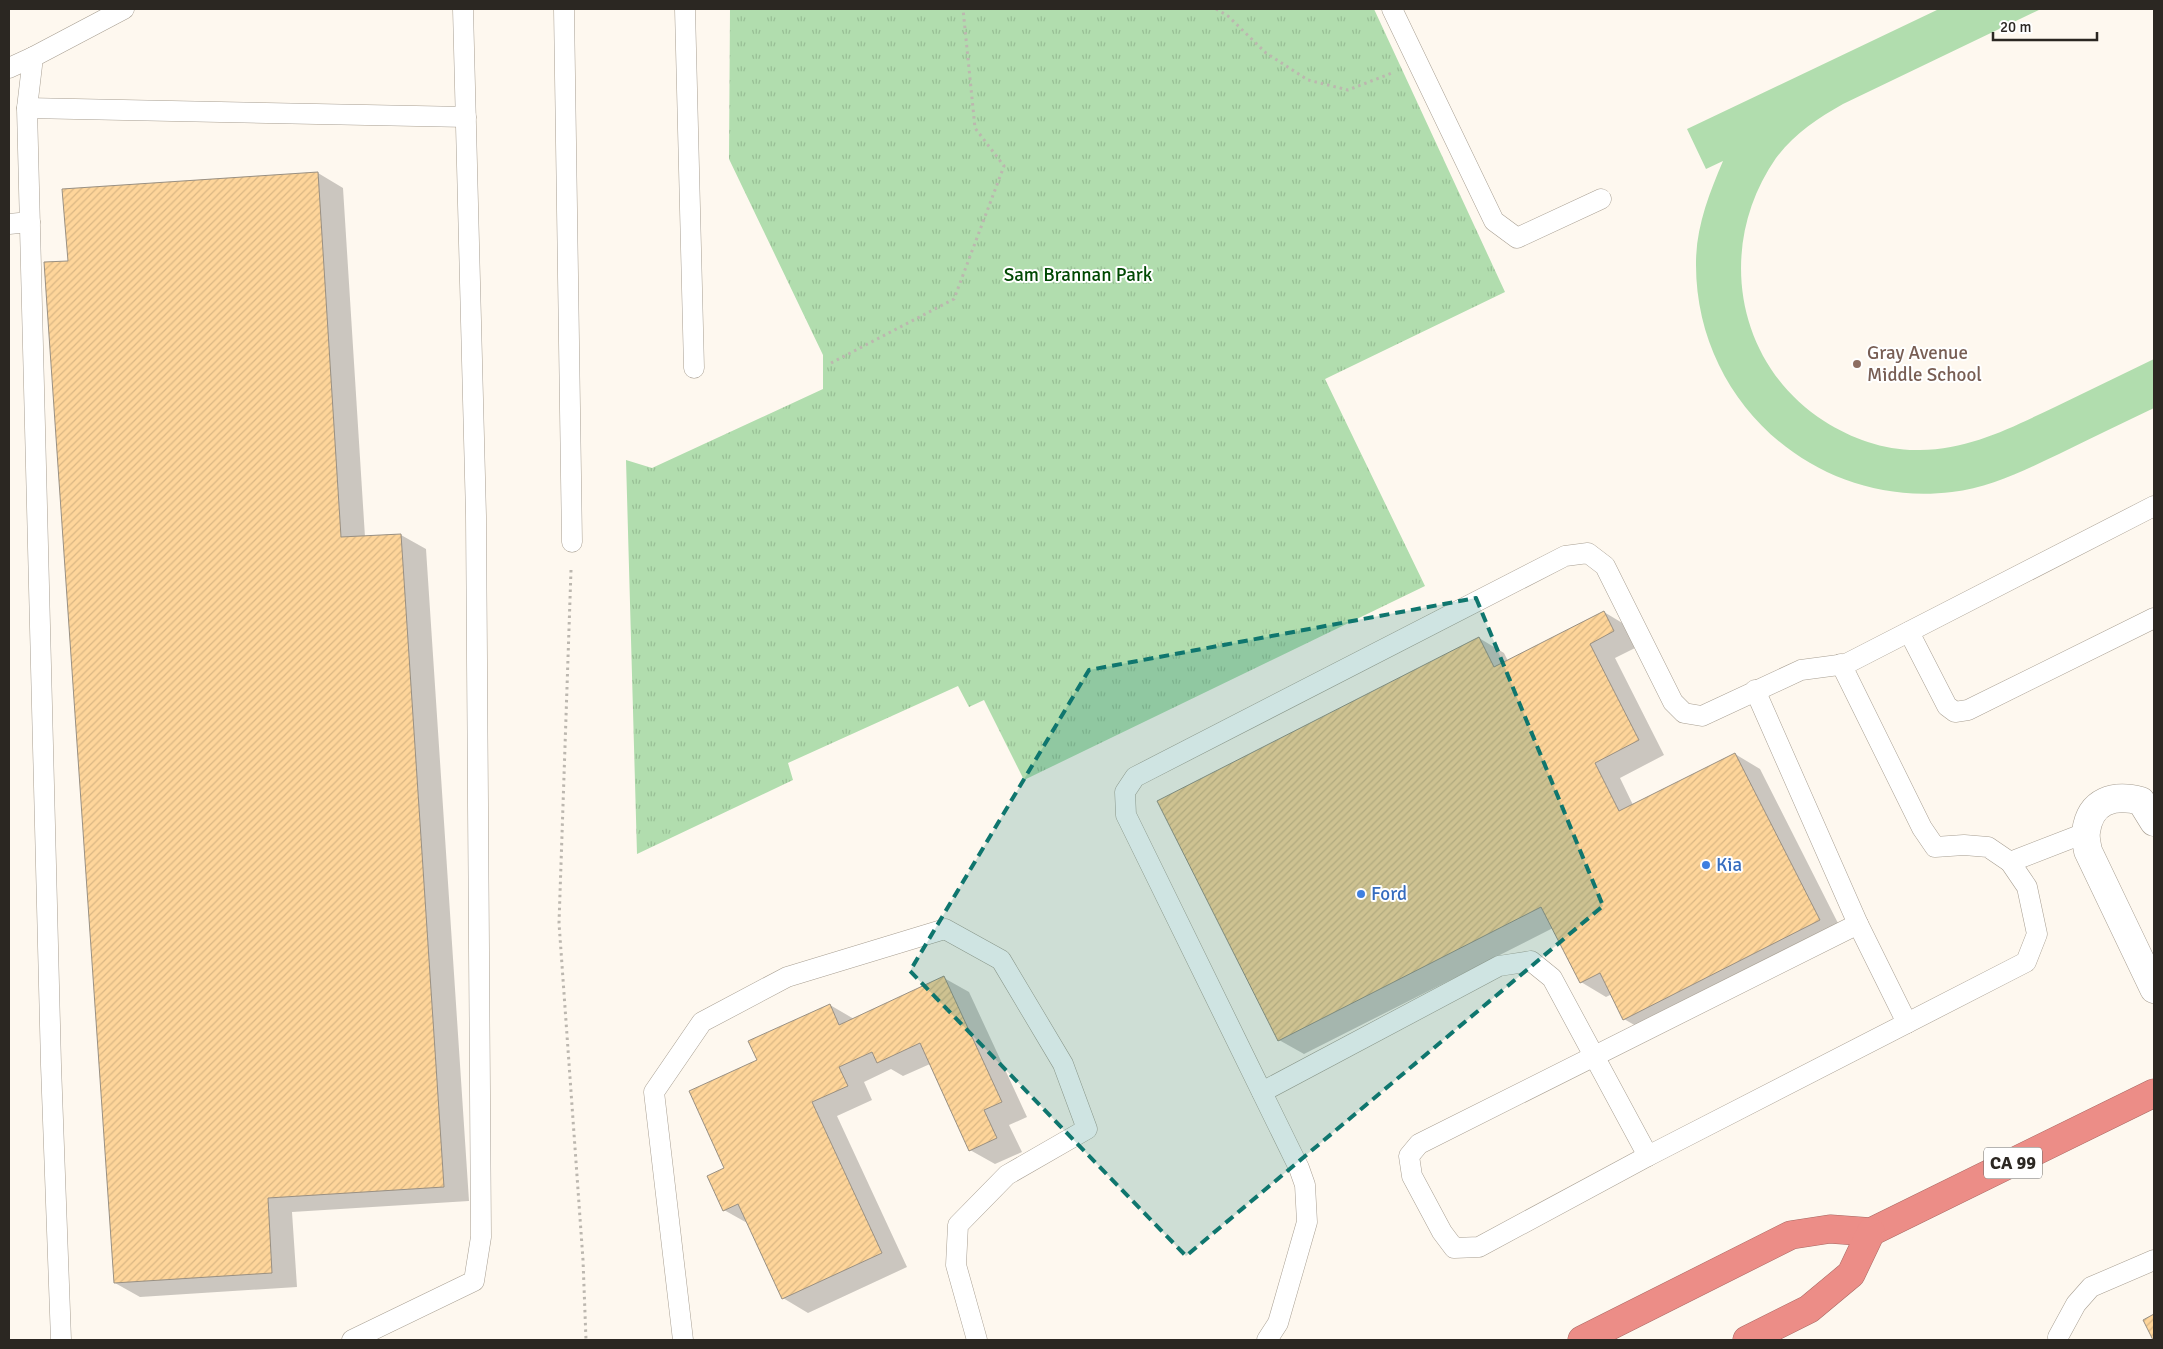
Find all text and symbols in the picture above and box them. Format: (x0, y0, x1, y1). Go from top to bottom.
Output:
scale bar (1993, 10, 2097, 42)
text: 20 m (2000, 18, 2031, 36)
park label: Sam Brannan Park (1004, 263, 1153, 287)
place label: Gray Avenue Middle School (1867, 341, 1982, 387)
marker: Gray Avenue Middle School (1851, 358, 1863, 370)
place label: Kia (1716, 853, 1742, 877)
marker: Kia (1700, 859, 1712, 871)
place label: Ford (1371, 882, 1407, 906)
marker: Ford (1355, 888, 1367, 900)
road number: CA 99 (1984, 1148, 2042, 1178)

